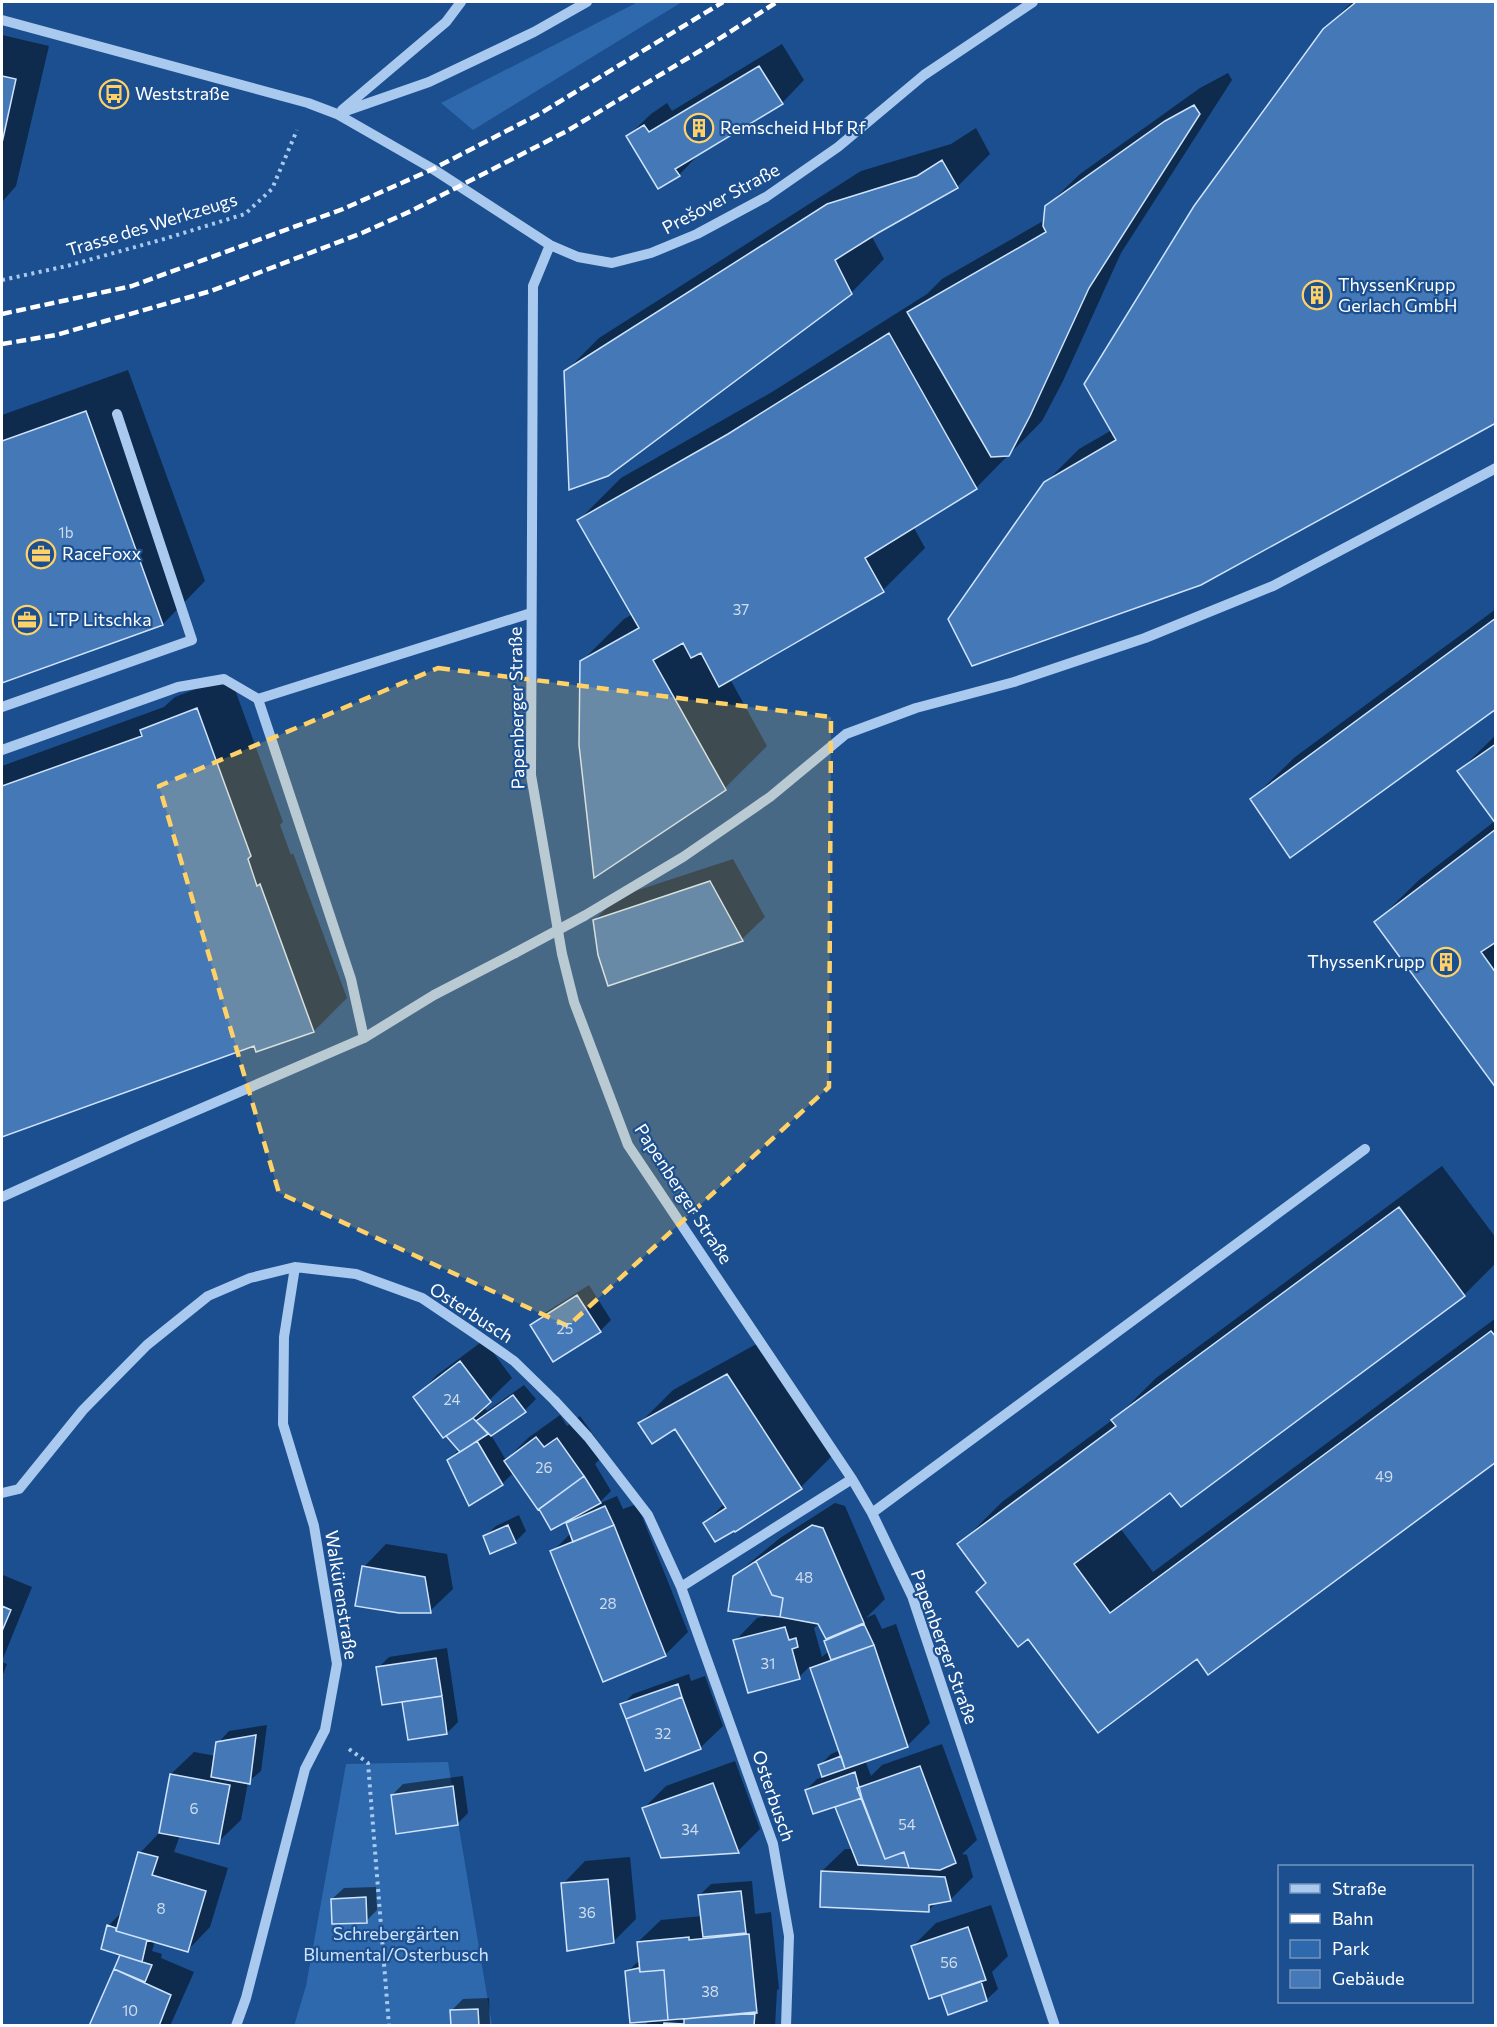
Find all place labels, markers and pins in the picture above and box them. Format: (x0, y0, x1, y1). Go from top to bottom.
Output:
bus stop icon: Weststraße (98, 78, 130, 110)
place label: Weststraße (135, 82, 229, 104)
building icon: Remscheid Hbf Rf (683, 112, 715, 144)
place label: Remscheid Hbf Rf (720, 116, 867, 138)
place label: ThyssenKrupp Gerlach GmbH (1338, 273, 1458, 316)
building icon: ThyssenKrupp Gerlach GmbH (1301, 279, 1333, 311)
office icon: RaceFoxx (25, 538, 57, 570)
place label: RaceFoxx (62, 542, 142, 564)
office icon: LTP Litschka (11, 604, 43, 636)
place label: LTP Litschka (48, 608, 152, 630)
building icon: ThyssenKrupp (1430, 946, 1462, 978)
place label: ThyssenKrupp (1307, 950, 1425, 972)

